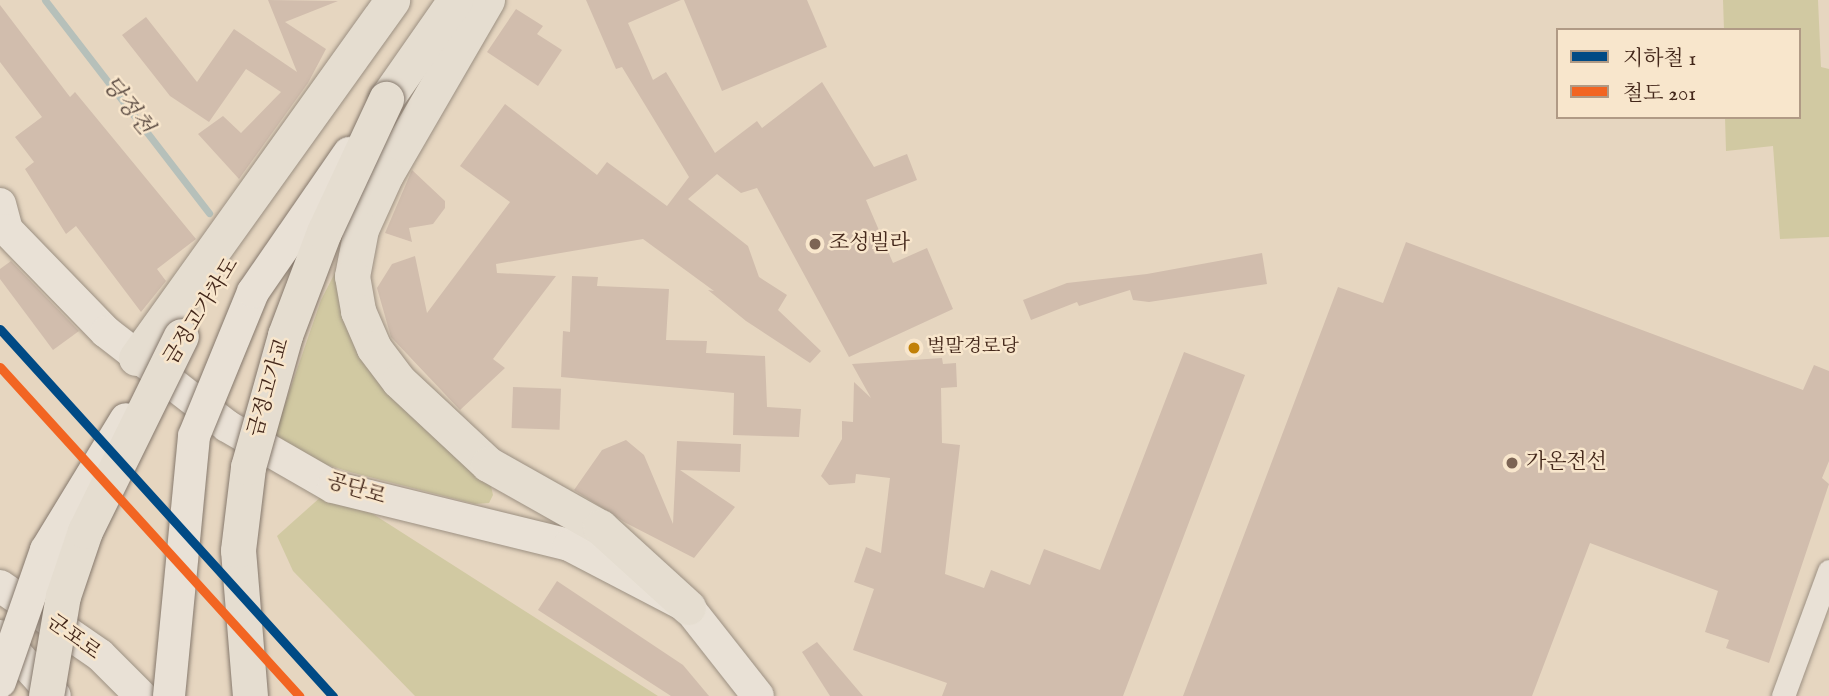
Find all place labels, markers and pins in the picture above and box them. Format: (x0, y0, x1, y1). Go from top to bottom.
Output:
place label: 조성빌라 (829, 231, 910, 257)
marker: 조성빌라 (807, 236, 823, 252)
place label: 벌말경로당 (927, 337, 1019, 359)
marker: 벌말경로당 (907, 341, 921, 355)
place label: 가온전선 (1526, 450, 1607, 476)
marker: 가온전선 (1504, 455, 1520, 471)

